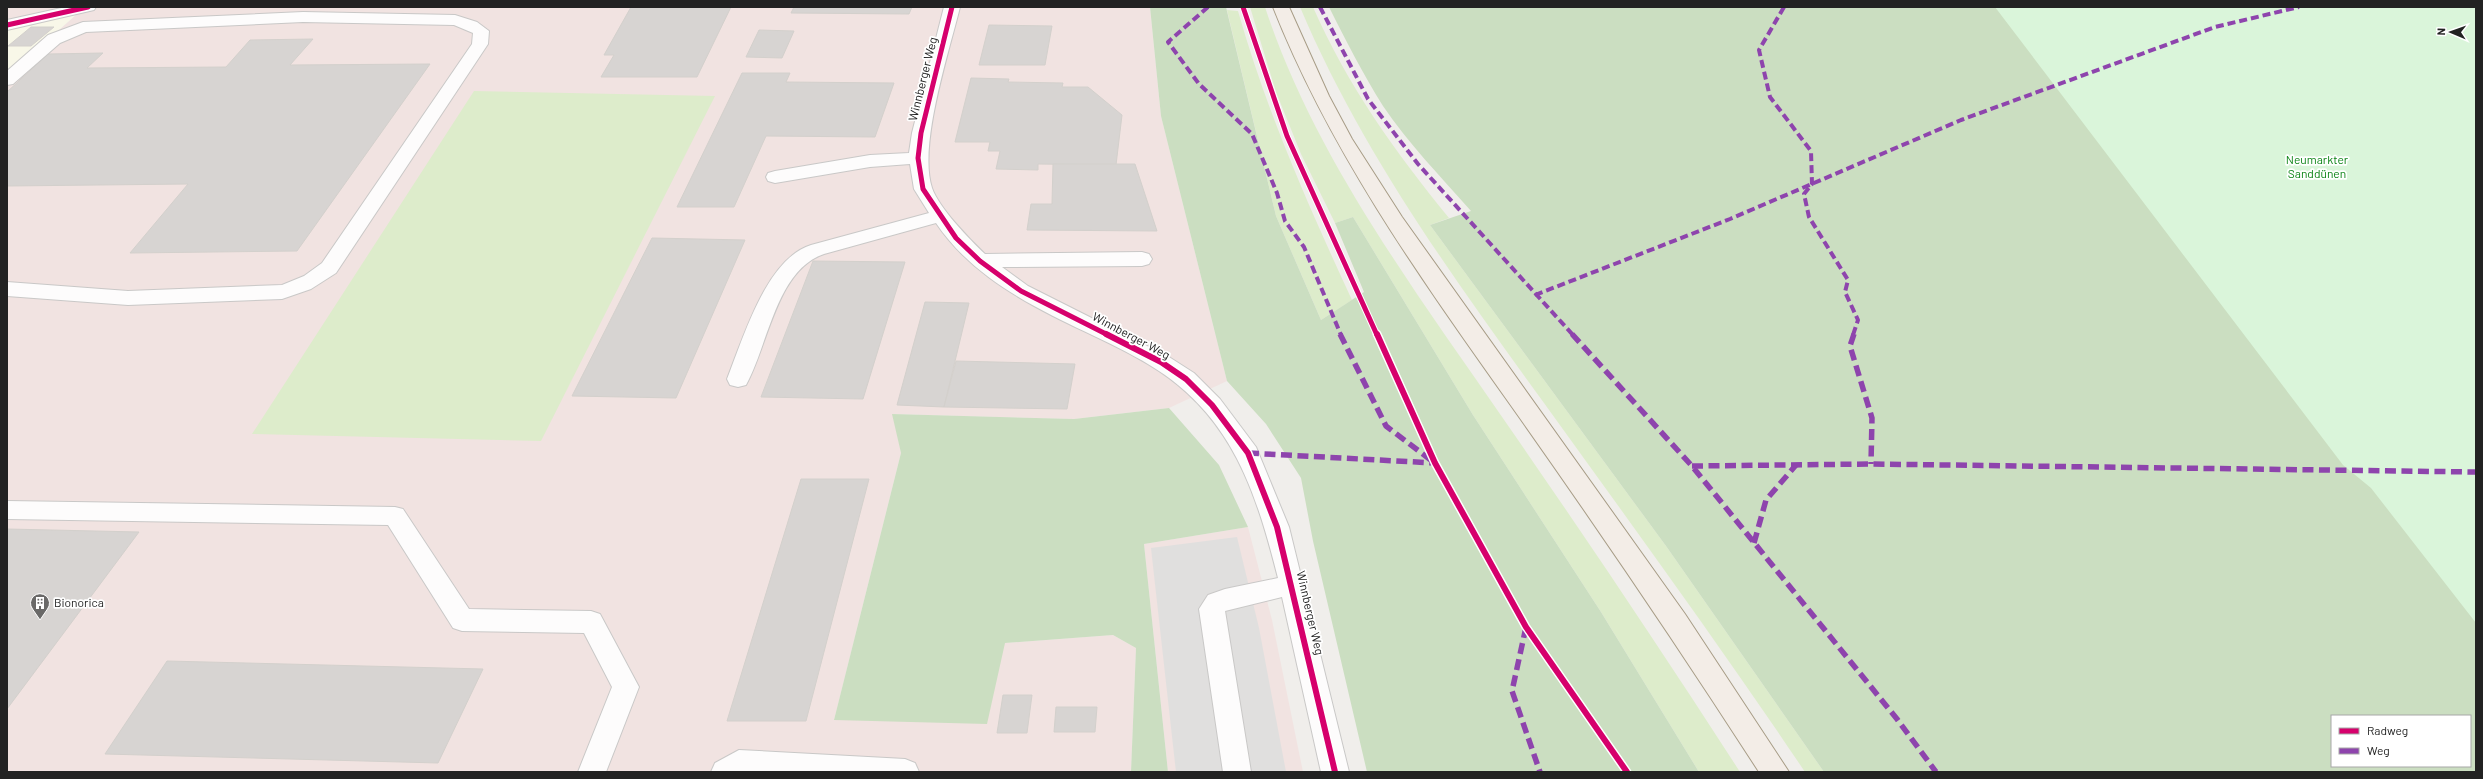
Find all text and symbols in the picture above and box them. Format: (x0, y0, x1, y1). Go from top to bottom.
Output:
north arrow (2431, 12, 2471, 52)
text: N (2434, 28, 2447, 36)
street label: Winnberger Weg (905, 35, 939, 122)
park label: Neumarkter Sanddünen (2286, 152, 2349, 180)
street label: Winnberger Weg (1090, 309, 1173, 361)
street label: Winnberger Weg (1294, 569, 1327, 656)
building icon: Bionorica (29, 592, 51, 620)
place label: Bionorica (54, 595, 104, 609)
legend (2331, 715, 2471, 767)
text: Radweg (2367, 723, 2408, 737)
text: Weg (2367, 743, 2390, 757)

